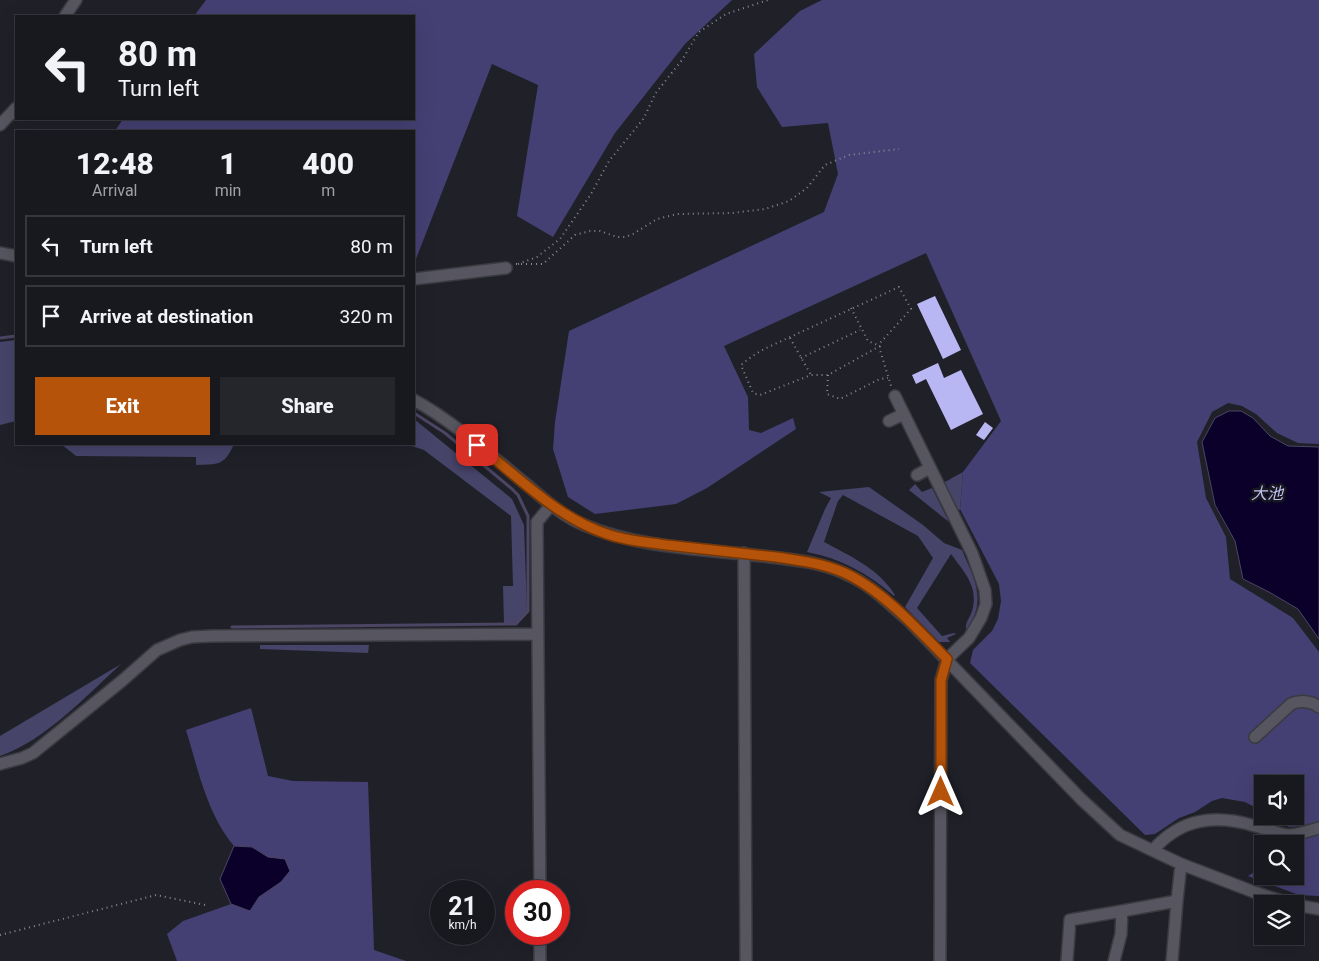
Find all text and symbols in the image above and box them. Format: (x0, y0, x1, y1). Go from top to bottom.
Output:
text: 80 m (118, 34, 197, 75)
icon: left (35, 35, 100, 100)
text: Turn left (118, 76, 199, 101)
text: 12:48 (76, 146, 154, 181)
text: 1 (219, 146, 237, 181)
text: 400 (302, 146, 354, 181)
text: Arrival (92, 181, 138, 200)
text: min (215, 181, 241, 200)
text: m (321, 181, 335, 200)
icon: left (37, 232, 65, 260)
text: Turn left (80, 235, 153, 258)
text: 80 m (350, 235, 393, 258)
icon: arrive (37, 302, 65, 330)
text: Arrive at destination (80, 305, 253, 328)
text: 320 m (340, 305, 393, 328)
button: Exit (35, 377, 210, 435)
button: Share (220, 377, 395, 435)
pin (456, 424, 498, 466)
icon: arrive (463, 431, 491, 459)
water label: 大池 (1251, 484, 1285, 503)
position arrow (914, 765, 966, 817)
map controls (1254, 775, 1304, 945)
button: sound (1254, 775, 1304, 825)
button: search (1254, 835, 1304, 885)
speed limit sign: 30 (505, 880, 570, 945)
text: 21 (448, 892, 477, 921)
button: layers (1254, 895, 1304, 945)
text: km/h (448, 918, 477, 932)

